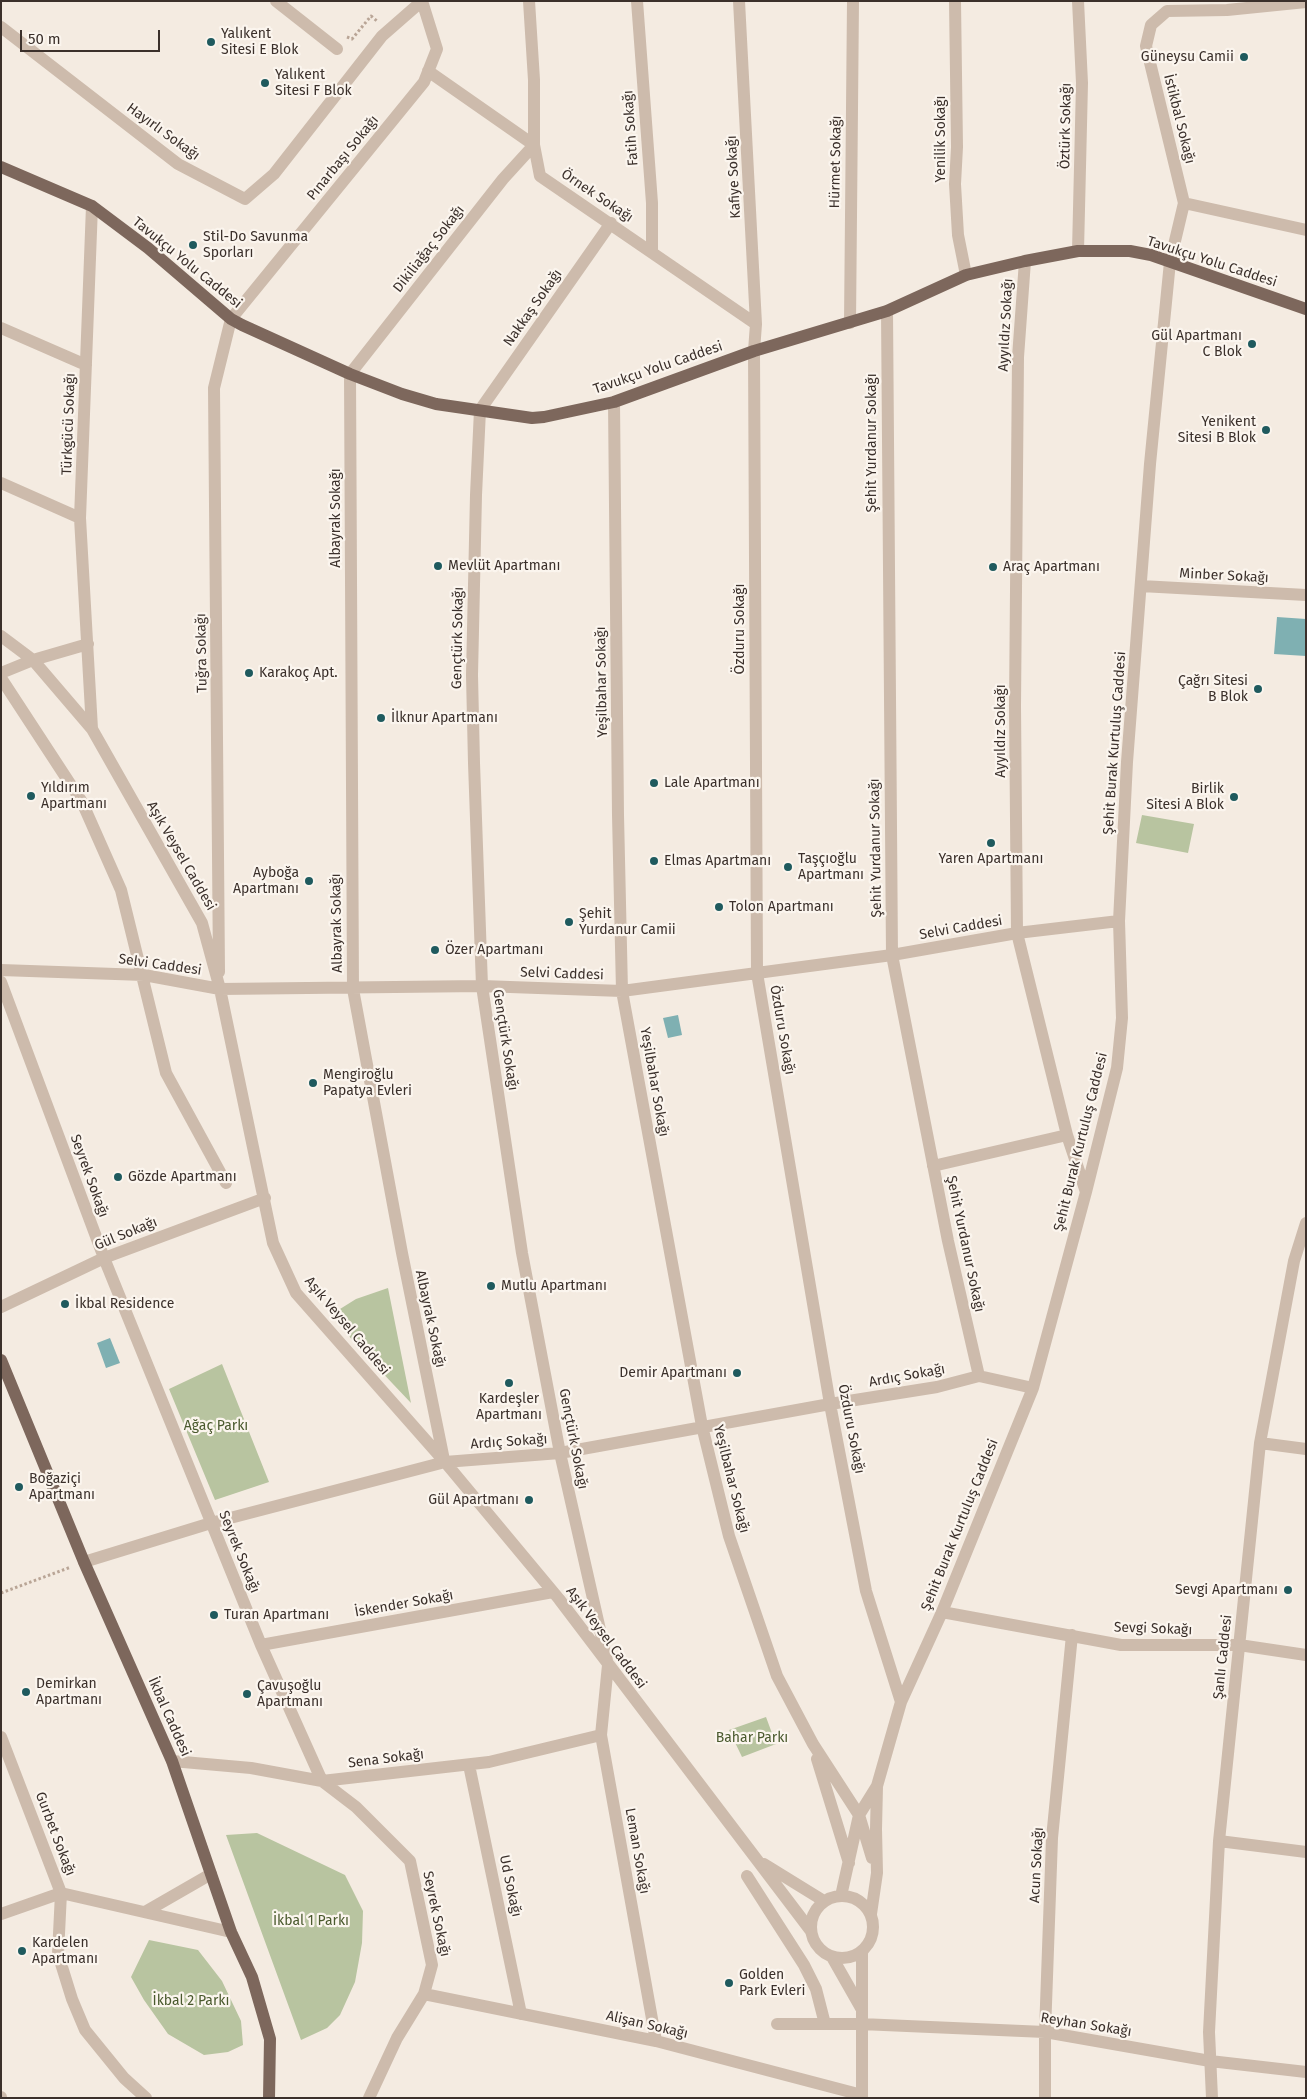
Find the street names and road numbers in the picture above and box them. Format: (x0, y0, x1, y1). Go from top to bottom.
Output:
street label: İstikbal Sokağı (1160, 72, 1198, 166)
street label: Öztürk Sokağı (1057, 83, 1075, 169)
street label: Fatih Sokağı (620, 89, 642, 167)
street label: Yenilik Sokağı (933, 95, 949, 183)
street label: Hayırlı Sokağı (123, 100, 203, 164)
street label: Pınarbaşı Sokağı (304, 112, 382, 204)
street label: Hürmet Sokağı (827, 115, 845, 209)
street label: Kafiye Sokağı (723, 135, 745, 219)
street label: Örnek Sokağı (558, 166, 636, 226)
street label: Dikiliağaç Sokağı (390, 202, 468, 296)
street label: Tavukçu Yolu Caddesi (129, 214, 245, 312)
street label: Tavukçu Yolu Caddesi (1145, 233, 1279, 291)
street label: Nakkaş Sokağı (500, 266, 566, 350)
street label: Ayyıldız Sokağı (995, 278, 1017, 372)
street label: Tavukçu Yolu Caddesi (591, 338, 725, 398)
street label: Türkgücü Sokağı (59, 373, 79, 475)
street label: Şehit Yurdanur Sokağı (864, 373, 880, 513)
street label: Albayrak Sokağı (328, 468, 344, 568)
street label: Minber Sokağı (1179, 565, 1269, 587)
street label: Özduru Sokağı (732, 584, 748, 674)
street label: Gençtürk Sokağı (449, 587, 467, 689)
street label: Tuğra Sokağı (193, 613, 211, 693)
street label: Yeşilbahar Sokağı (593, 626, 611, 738)
street label: Şehit Burak Kurtuluş Caddesi (1100, 651, 1130, 835)
street label: Ayyıldız Sokağı (993, 684, 1009, 778)
street label: Şehit Yurdanur Sokağı (866, 778, 886, 918)
street label: Aşık Veysel Caddesi (143, 798, 219, 914)
street label: Albayrak Sokağı (328, 873, 346, 973)
street label: Selvi Caddesi (918, 912, 1004, 944)
street label: Selvi Caddesi (117, 951, 203, 979)
street label: Selvi Caddesi (520, 964, 604, 984)
street label: Özduru Sokağı (766, 984, 798, 1076)
street label: Gençtürk Sokağı (489, 988, 521, 1092)
street label: Yeşilbahar Sokağı (636, 1026, 672, 1138)
street label: Şehit Burak Kurtuluş Caddesi (1051, 1051, 1111, 1233)
street label: Seyrek Sokağı (66, 1132, 112, 1220)
street label: Şehit Yurdanur Sokağı (942, 1174, 988, 1314)
street label: Gül Sokağı (92, 1214, 160, 1254)
street label: Albayrak Sokağı (411, 1269, 449, 1369)
street label: Aşık Veysel Caddesi (301, 1273, 393, 1379)
street label: Ardıç Sokağı (868, 1361, 946, 1391)
street label: Özduru Sokağı (834, 1383, 868, 1475)
street label: Gençtürk Sokağı (555, 1387, 591, 1491)
street label: Yeşilbahar Sokağı (709, 1423, 753, 1535)
street label: Ardıç Sokağı (470, 1431, 548, 1453)
street label: Şehit Burak Kurtuluş Caddesi (918, 1437, 1002, 1613)
street label: Seyrek Sokağı (215, 1508, 263, 1596)
street label: Aşık Veysel Caddesi (562, 1584, 650, 1692)
street label: İskender Sokağı (353, 1587, 455, 1621)
street label: Şanlı Caddesi (1210, 1614, 1236, 1700)
street label: Sevgi Sokağı (1113, 1619, 1193, 1639)
street label: İkbal Caddesi (144, 1675, 194, 1759)
street label: Sena Sokağı (347, 1746, 425, 1772)
street label: Gurbet Sokağı (31, 1790, 79, 1878)
street label: Leman Sokağı (621, 1807, 653, 1895)
street label: Acun Sokağı (1027, 1827, 1047, 1903)
street label: Ud Sokağı (495, 1854, 525, 1918)
street label: Seyrek Sokağı (419, 1870, 453, 1958)
street label: Alişan Sokağı (604, 2007, 690, 2043)
street label: Reyhan Sokağı (1039, 2010, 1133, 2040)

